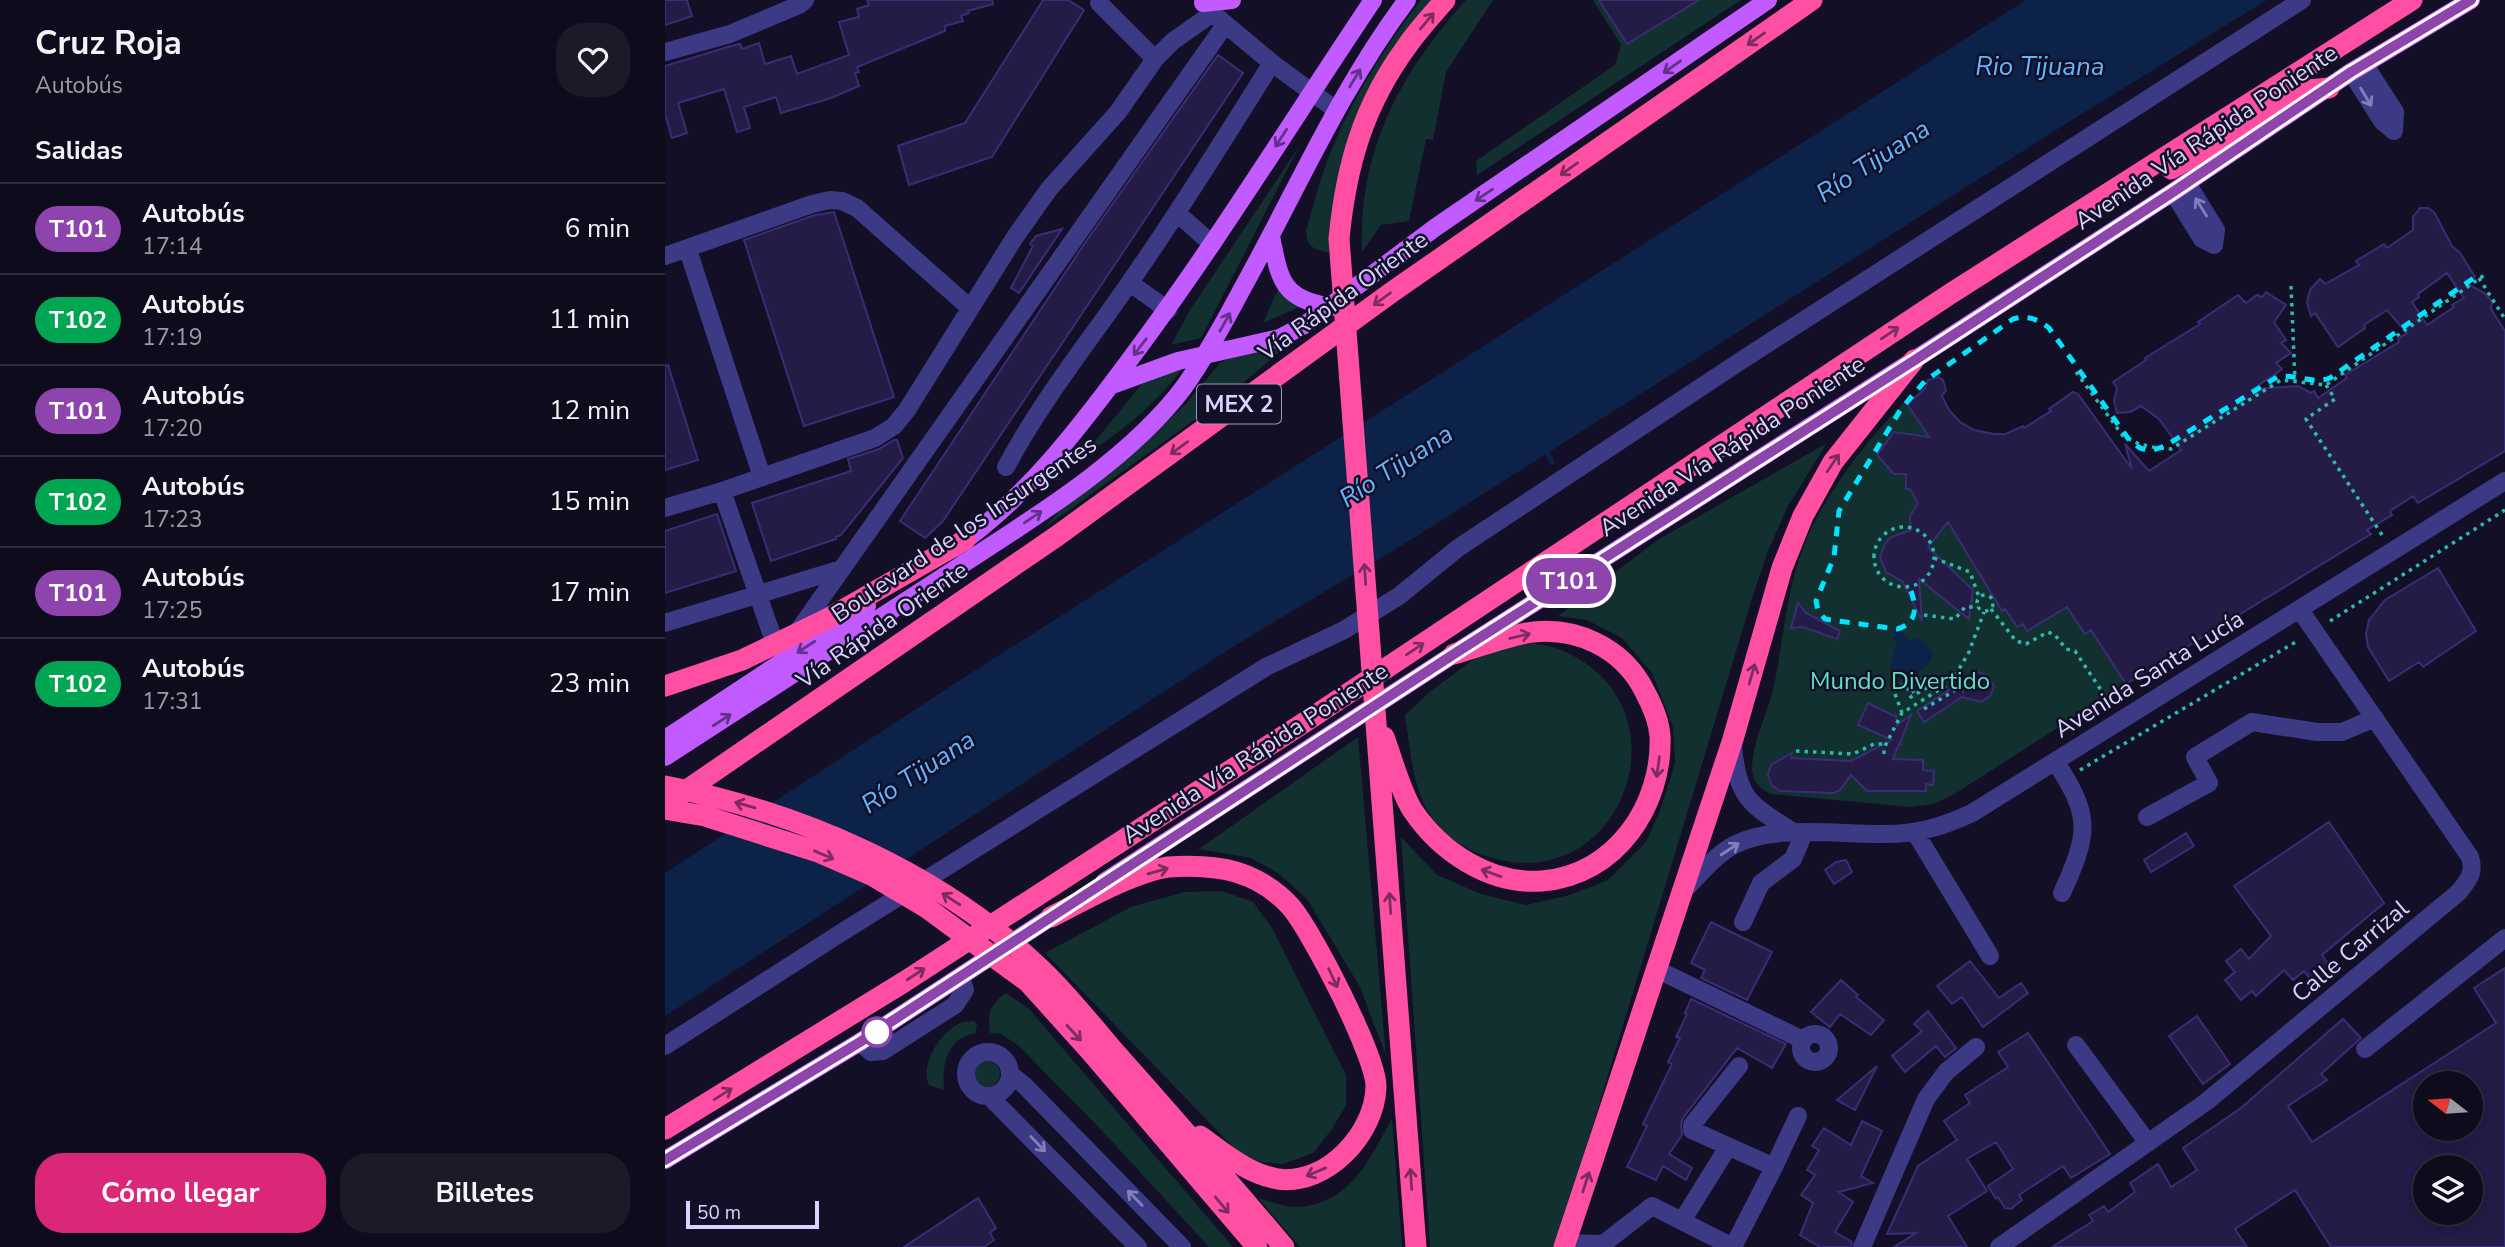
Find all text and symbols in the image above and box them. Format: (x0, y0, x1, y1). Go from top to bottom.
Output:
one-way arrow (1419, 13, 1435, 31)
text: Cruz Roja (35, 21, 182, 66)
button: heart (556, 23, 630, 97)
one-way arrow (1747, 32, 1766, 46)
street label: Avenida Vía Rápida Poniente (2068, 37, 2344, 237)
water label: Rio Tijuana (1975, 49, 2105, 84)
one-way arrow (1663, 60, 1682, 74)
one-way arrow (1348, 68, 1362, 88)
text: Autobús (35, 70, 123, 101)
one-way arrow (2359, 86, 2373, 106)
water label: Río Tijuana (1809, 111, 1937, 211)
one-way arrow (1274, 128, 1288, 148)
text: Salidas (35, 133, 123, 168)
one-way arrow (1560, 162, 1579, 176)
one-way arrow (1474, 188, 1494, 202)
text: Autobús (142, 196, 245, 231)
one-way arrow (2194, 197, 2208, 217)
text: 6 min (565, 211, 630, 246)
text: T101 (49, 213, 107, 245)
street label: Vía Rápida Oriente (1251, 224, 1434, 369)
text: 17:14 (142, 231, 203, 262)
text: Autobús (142, 287, 245, 322)
one-way arrow (1373, 292, 1392, 306)
text: 11 min (549, 302, 630, 337)
text: T102 (49, 304, 107, 336)
one-way arrow (1218, 312, 1232, 332)
text: 17:19 (142, 322, 203, 353)
one-way arrow (1880, 326, 1899, 341)
one-way arrow (1132, 337, 1147, 356)
street label: Avenida Vía Rápida Poniente (1593, 348, 1871, 544)
text: Autobús (142, 378, 245, 413)
road number: MEX 2 (1197, 384, 1281, 424)
text: 12 min (549, 393, 630, 428)
text: T101 (49, 395, 107, 427)
text: 17:20 (142, 413, 203, 444)
water label: Río Tijuana (1332, 416, 1460, 516)
street label: Boulevard de los Insurgentes (825, 428, 1103, 630)
one-way arrow (1170, 440, 1189, 455)
one-way arrow (1826, 454, 1841, 473)
text: Autobús (142, 469, 245, 504)
text: 15 min (549, 484, 630, 519)
text: T102 (49, 486, 107, 518)
text: 17:23 (142, 504, 203, 535)
one-way arrow (1023, 509, 1042, 524)
street label: Vía Rápida Oriente (789, 554, 974, 697)
line badge: T101 (1520, 558, 1618, 604)
text: Autobús (142, 560, 245, 595)
one-way arrow (1358, 563, 1371, 586)
text: T101 (1540, 565, 1598, 597)
text: 17 min (549, 575, 630, 610)
text: T101 (49, 577, 107, 609)
text: 17:25 (142, 595, 203, 626)
street label: Avenida Santa Lucía (2048, 603, 2250, 745)
one-way arrow (1508, 628, 1531, 642)
one-way arrow (797, 640, 817, 654)
one-way arrow (1405, 642, 1424, 656)
text: Autobús (142, 651, 245, 686)
street label: Avenida Vía Rápida Poniente (1116, 655, 1394, 851)
one-way arrow (1746, 663, 1759, 685)
park label: Mundo Divertido (1810, 665, 1990, 697)
text: 23 min (549, 666, 630, 701)
text: T102 (49, 668, 107, 700)
text: 17:31 (142, 686, 203, 717)
one-way arrow (712, 713, 731, 728)
water label: Río Tijuana (854, 722, 982, 822)
one-way arrow (1651, 755, 1664, 778)
one-way arrow (734, 798, 756, 811)
one-way arrow (1720, 842, 1740, 856)
one-way arrow (813, 849, 835, 862)
one-way arrow (1147, 863, 1169, 876)
one-way arrow (1481, 866, 1503, 879)
one-way arrow (942, 892, 961, 907)
one-way arrow (1383, 892, 1396, 915)
street label: Calle Carrizal (2285, 893, 2415, 1009)
one-way arrow (906, 967, 926, 981)
one-way arrow (1326, 967, 1340, 988)
unlabelled marker (862, 1017, 892, 1047)
one-way arrow (1065, 1024, 1082, 1041)
north arrow (2413, 1071, 2483, 1141)
map controls (2413, 1071, 2483, 1225)
one-way arrow (713, 1086, 732, 1101)
one-way arrow (1030, 1136, 1047, 1153)
button: Cómo llegar (35, 1153, 326, 1233)
button: Billetes (340, 1153, 630, 1233)
button: layers (2413, 1155, 2483, 1225)
one-way arrow (1306, 1166, 1327, 1179)
one-way arrow (1404, 1168, 1417, 1191)
one-way arrow (1581, 1172, 1593, 1194)
one-way arrow (1126, 1190, 1143, 1207)
one-way arrow (1214, 1196, 1230, 1214)
scale bar (686, 1198, 819, 1230)
text: 50 m (697, 1200, 741, 1226)

